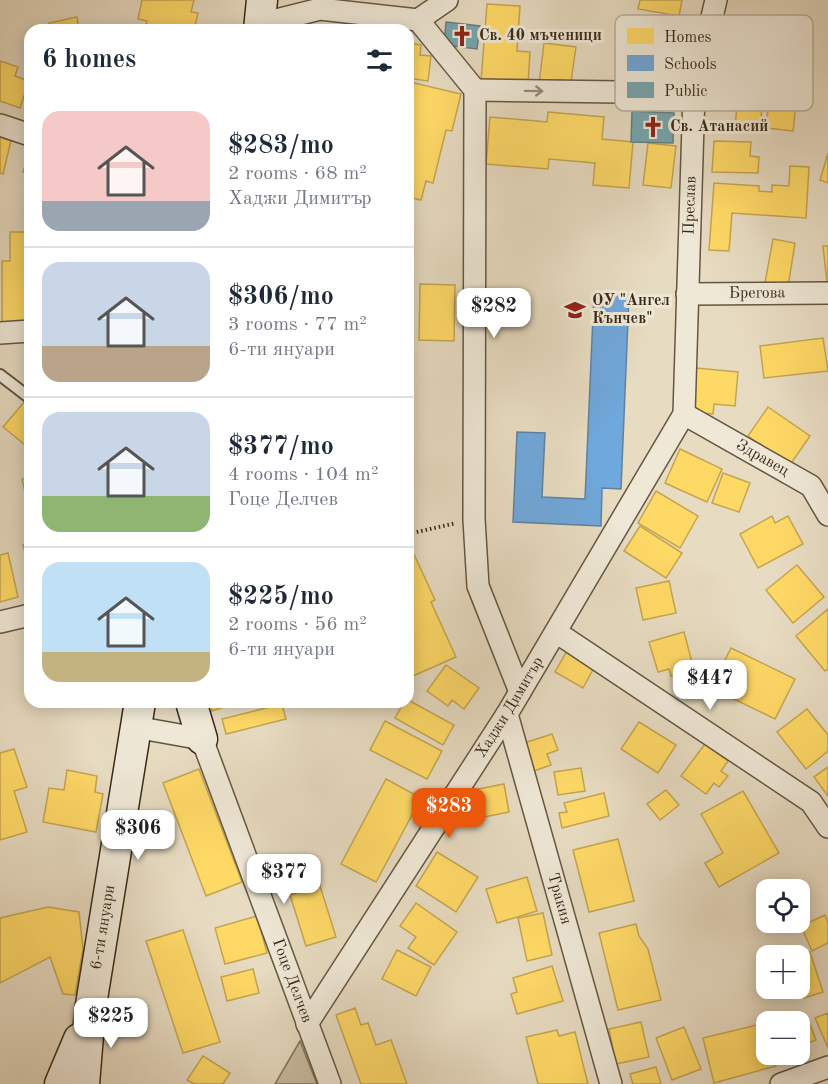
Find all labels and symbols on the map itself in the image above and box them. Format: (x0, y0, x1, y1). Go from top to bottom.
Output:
legend (615, 15, 813, 111)
church icon: Св. 40 мъченици (450, 24, 474, 48)
place label: Св. 40 мъченици (479, 28, 602, 44)
text: Homes (664, 30, 712, 46)
text: Schools (664, 57, 717, 73)
text: Public (664, 84, 707, 100)
one-way arrow (523, 85, 543, 97)
church icon: Св. Атанасий (641, 115, 665, 139)
place label: Св. Атанасий (670, 119, 768, 135)
street label: Преслав (682, 176, 699, 235)
street label: Брегова (729, 285, 785, 302)
pin: $282 (458, 288, 530, 339)
place label: ОУ "Ангел Кънчев" (592, 293, 670, 327)
school or university icon: ОУ "Ангел Кънчев" (563, 298, 587, 322)
street label: Здравец (733, 437, 792, 480)
street label: Хаджи Димитър (473, 654, 547, 761)
pin: $447 (674, 660, 746, 711)
pin: $283 (413, 788, 485, 839)
pin: $306 (102, 810, 174, 861)
pin: $377 (248, 854, 320, 905)
street label: Тракия (544, 871, 574, 926)
street label: 6-ти януари (89, 884, 118, 971)
street label: Гоце Делчев (269, 937, 315, 1025)
pin: $225 (75, 998, 147, 1049)

